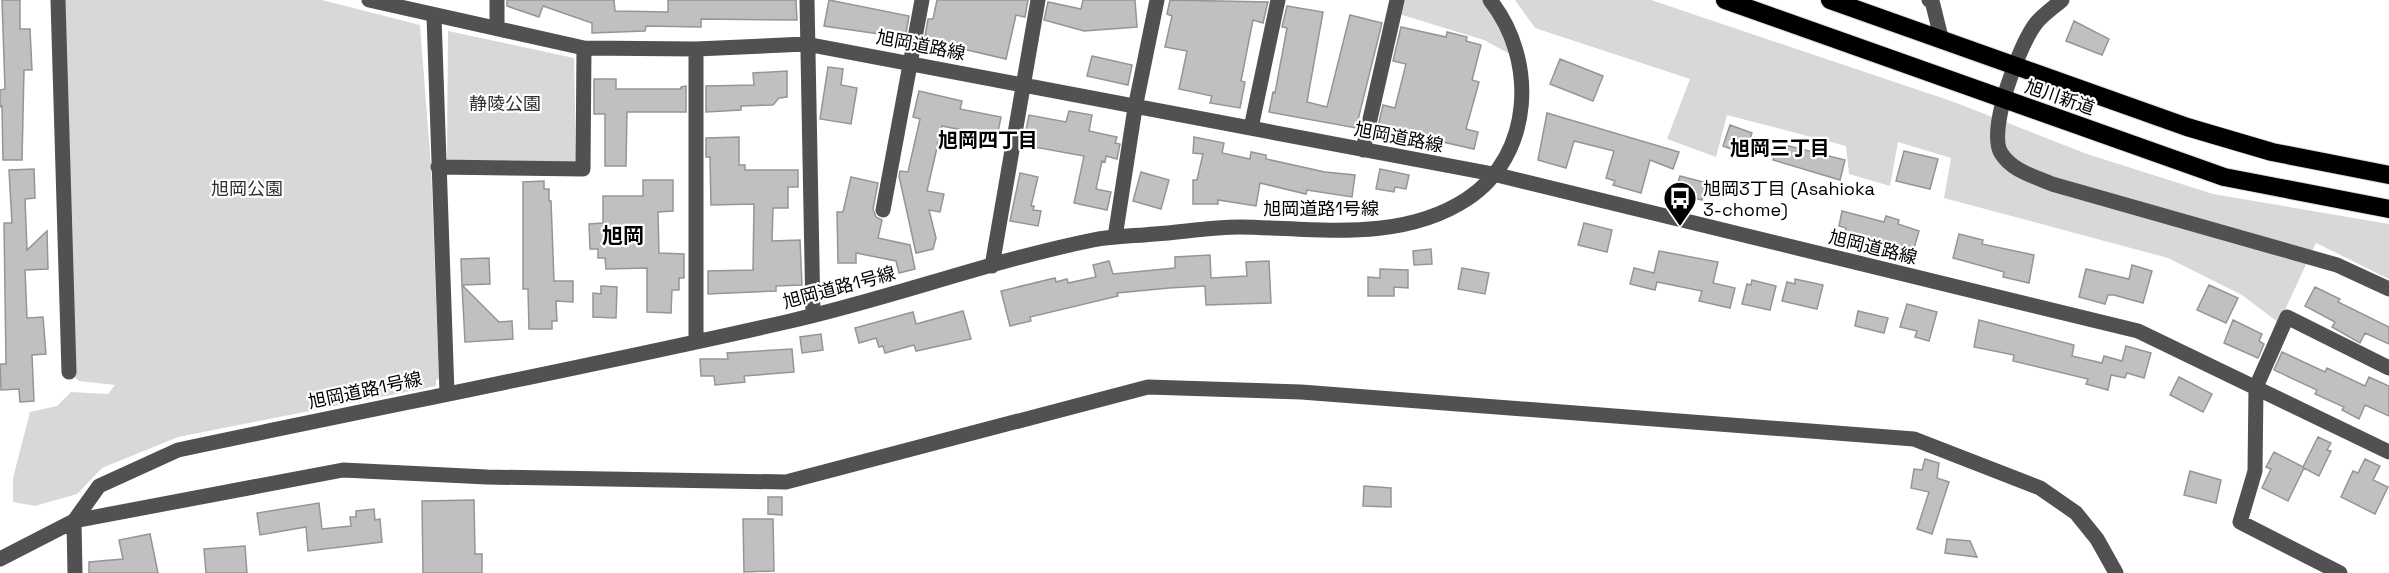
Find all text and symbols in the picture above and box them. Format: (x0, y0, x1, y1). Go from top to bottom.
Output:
street label: 旭岡道路線 (875, 25, 967, 65)
street label: 旭川新道 (2022, 74, 2098, 120)
park label: 静陵公園 (469, 92, 541, 115)
street label: 旭岡道路線 (1353, 117, 1445, 157)
district label: 旭岡四丁目 (938, 127, 1038, 153)
district label: 旭岡三丁目 (1730, 135, 1830, 161)
park label: 旭岡公園 (211, 177, 283, 200)
place label: 旭岡3丁目 (Asahioka 3-chome) (1703, 177, 1875, 221)
bus stop icon: 旭岡3丁目 (Asahioka 3-chome) (1662, 180, 1698, 227)
street label: 旭岡道路1号線 (1263, 197, 1379, 220)
district label: 旭岡 (602, 222, 644, 249)
street label: 旭岡道路線 (1827, 225, 1919, 269)
street label: 旭岡道路1号線 (780, 261, 898, 313)
street label: 旭岡道路1号線 (306, 367, 424, 413)

